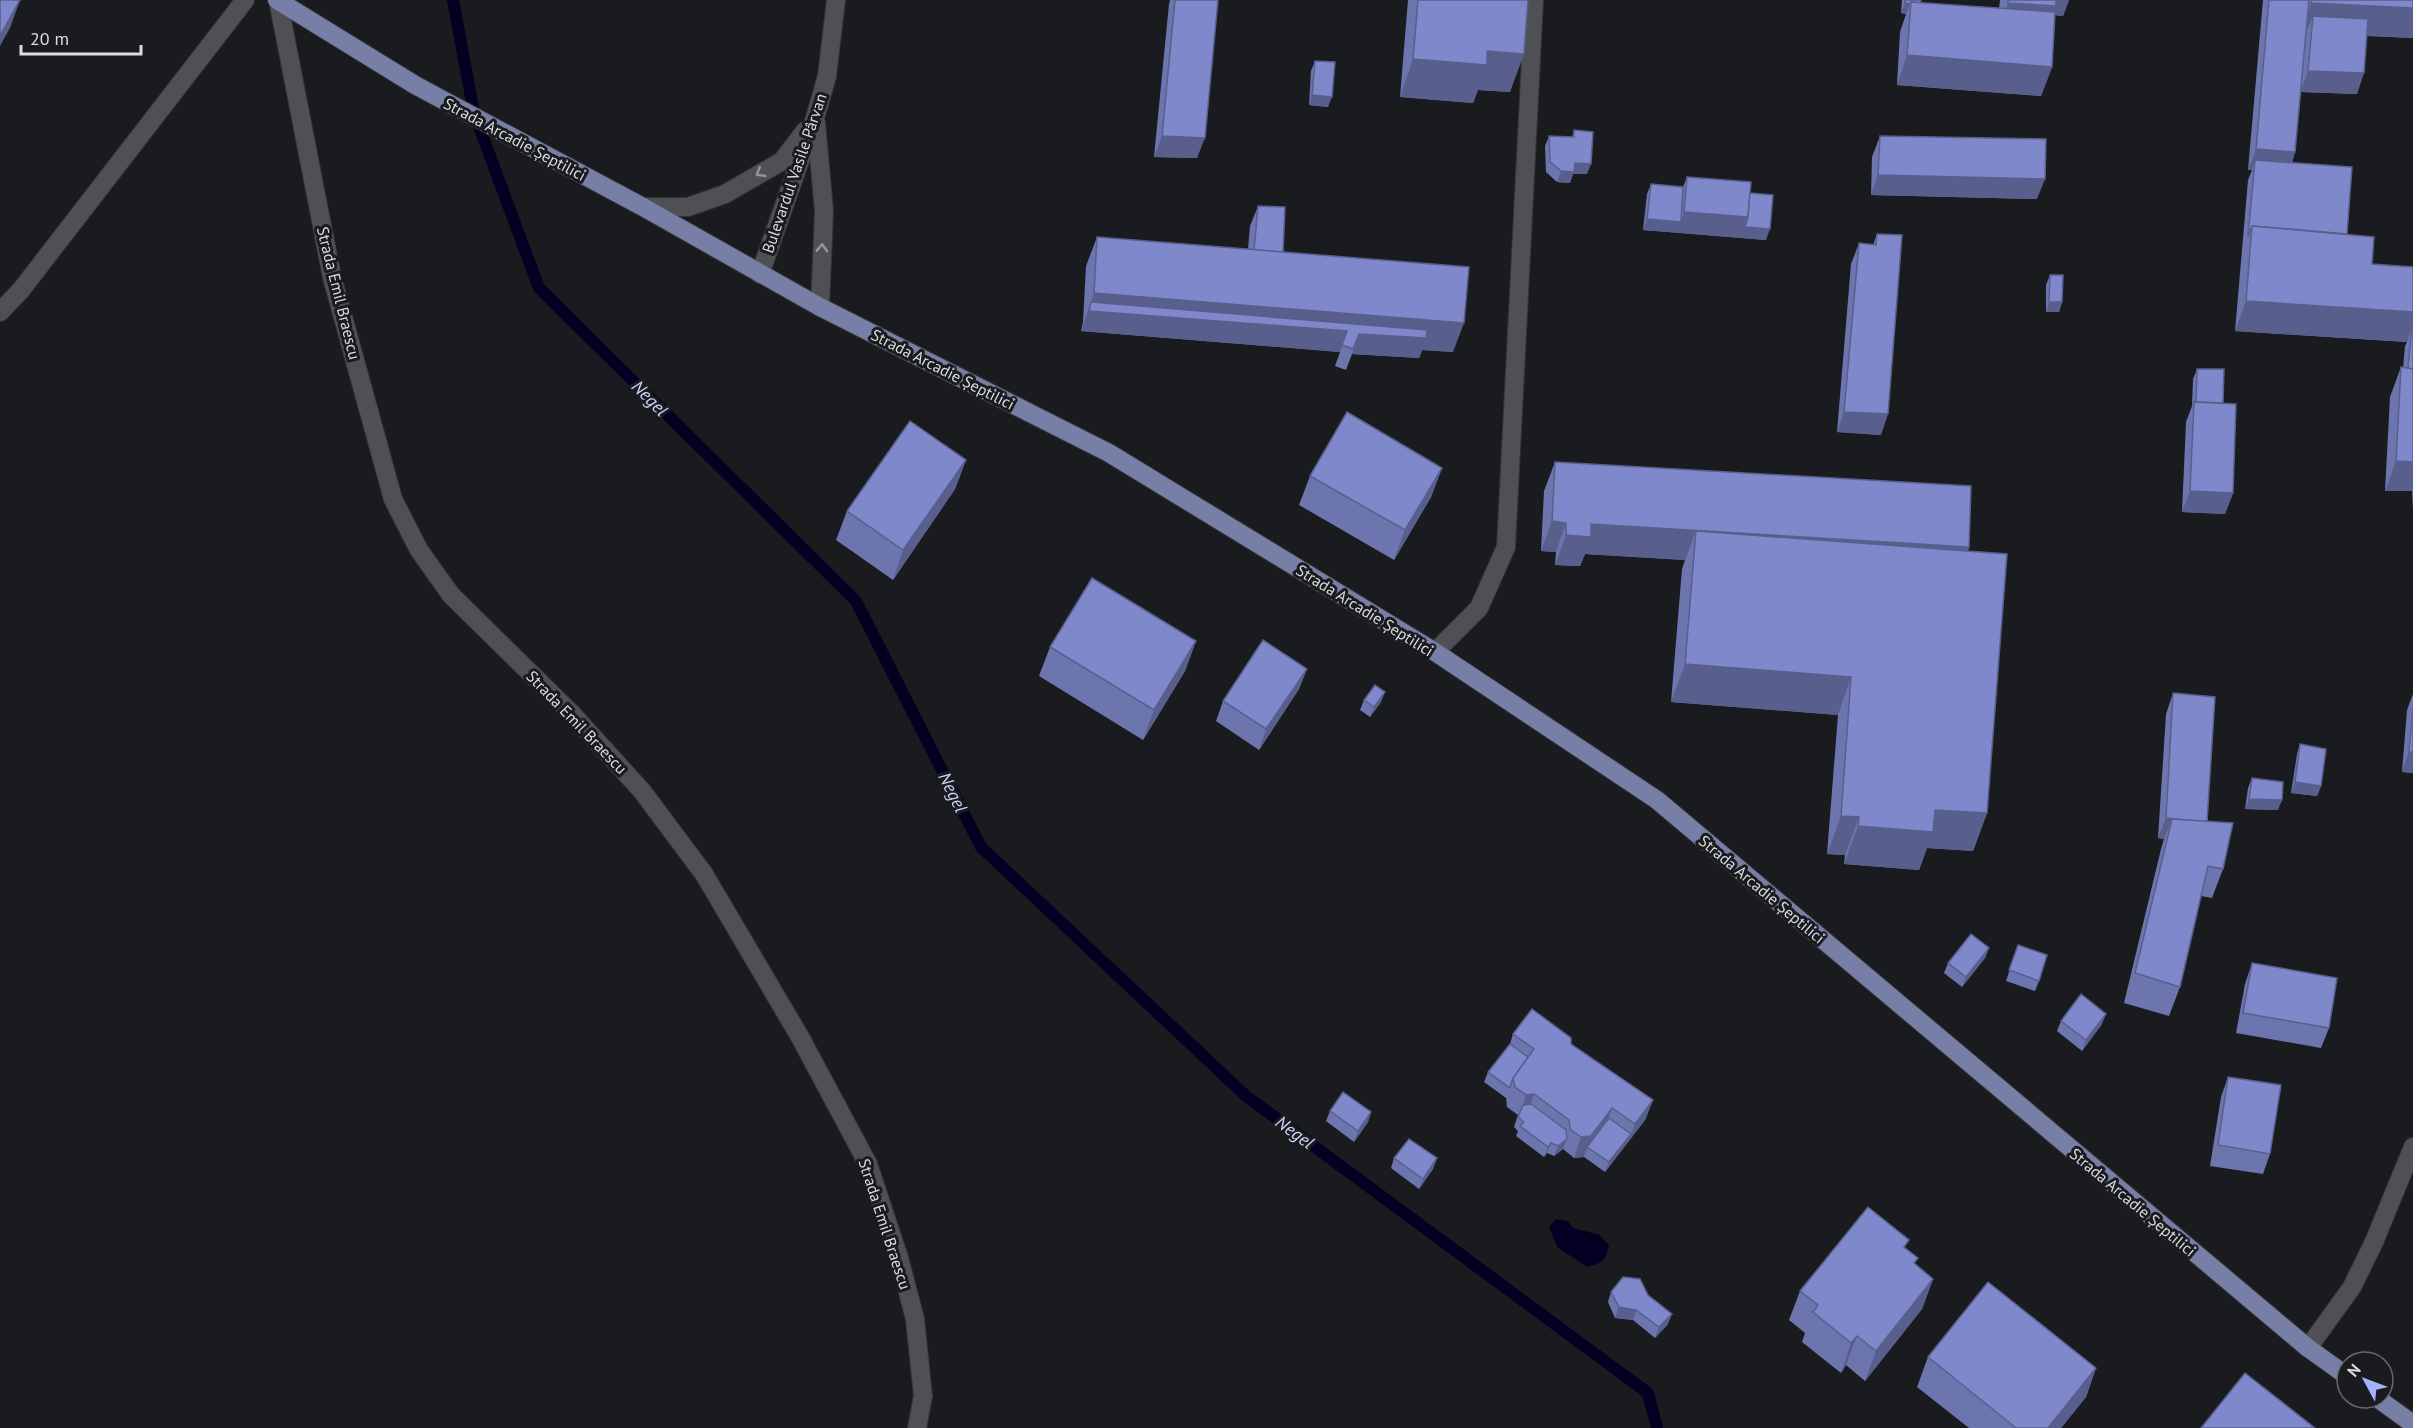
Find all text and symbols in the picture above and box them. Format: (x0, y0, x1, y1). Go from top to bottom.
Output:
scale bar (21, 18, 141, 56)
text: 20 m (30, 27, 69, 50)
street label: Bulevardul Vasile Pârvan (757, 90, 831, 256)
street label: Strada Arcadie Șeptilici (440, 93, 590, 185)
one-way arrow (756, 166, 766, 178)
street label: Strada Emil Braescu (313, 224, 365, 362)
one-way arrow (816, 244, 829, 253)
street label: Strada Arcadie Șeptilici (868, 324, 1018, 414)
water label: Negel (627, 375, 673, 421)
street label: Strada Arcadie Șeptilici (1293, 560, 1437, 660)
street label: Strada Emil Braescu (522, 666, 632, 778)
water label: Negel (933, 768, 973, 816)
street label: Strada Arcadie Șeptilici (1695, 830, 1829, 948)
water label: Negel (1271, 1110, 1319, 1154)
street label: Strada Arcadie Șeptilici (2066, 1143, 2200, 1261)
street label: Strada Emil Braescu (854, 1156, 916, 1292)
north arrow (2335, 1350, 2395, 1410)
text: N (2343, 1360, 2365, 1381)

